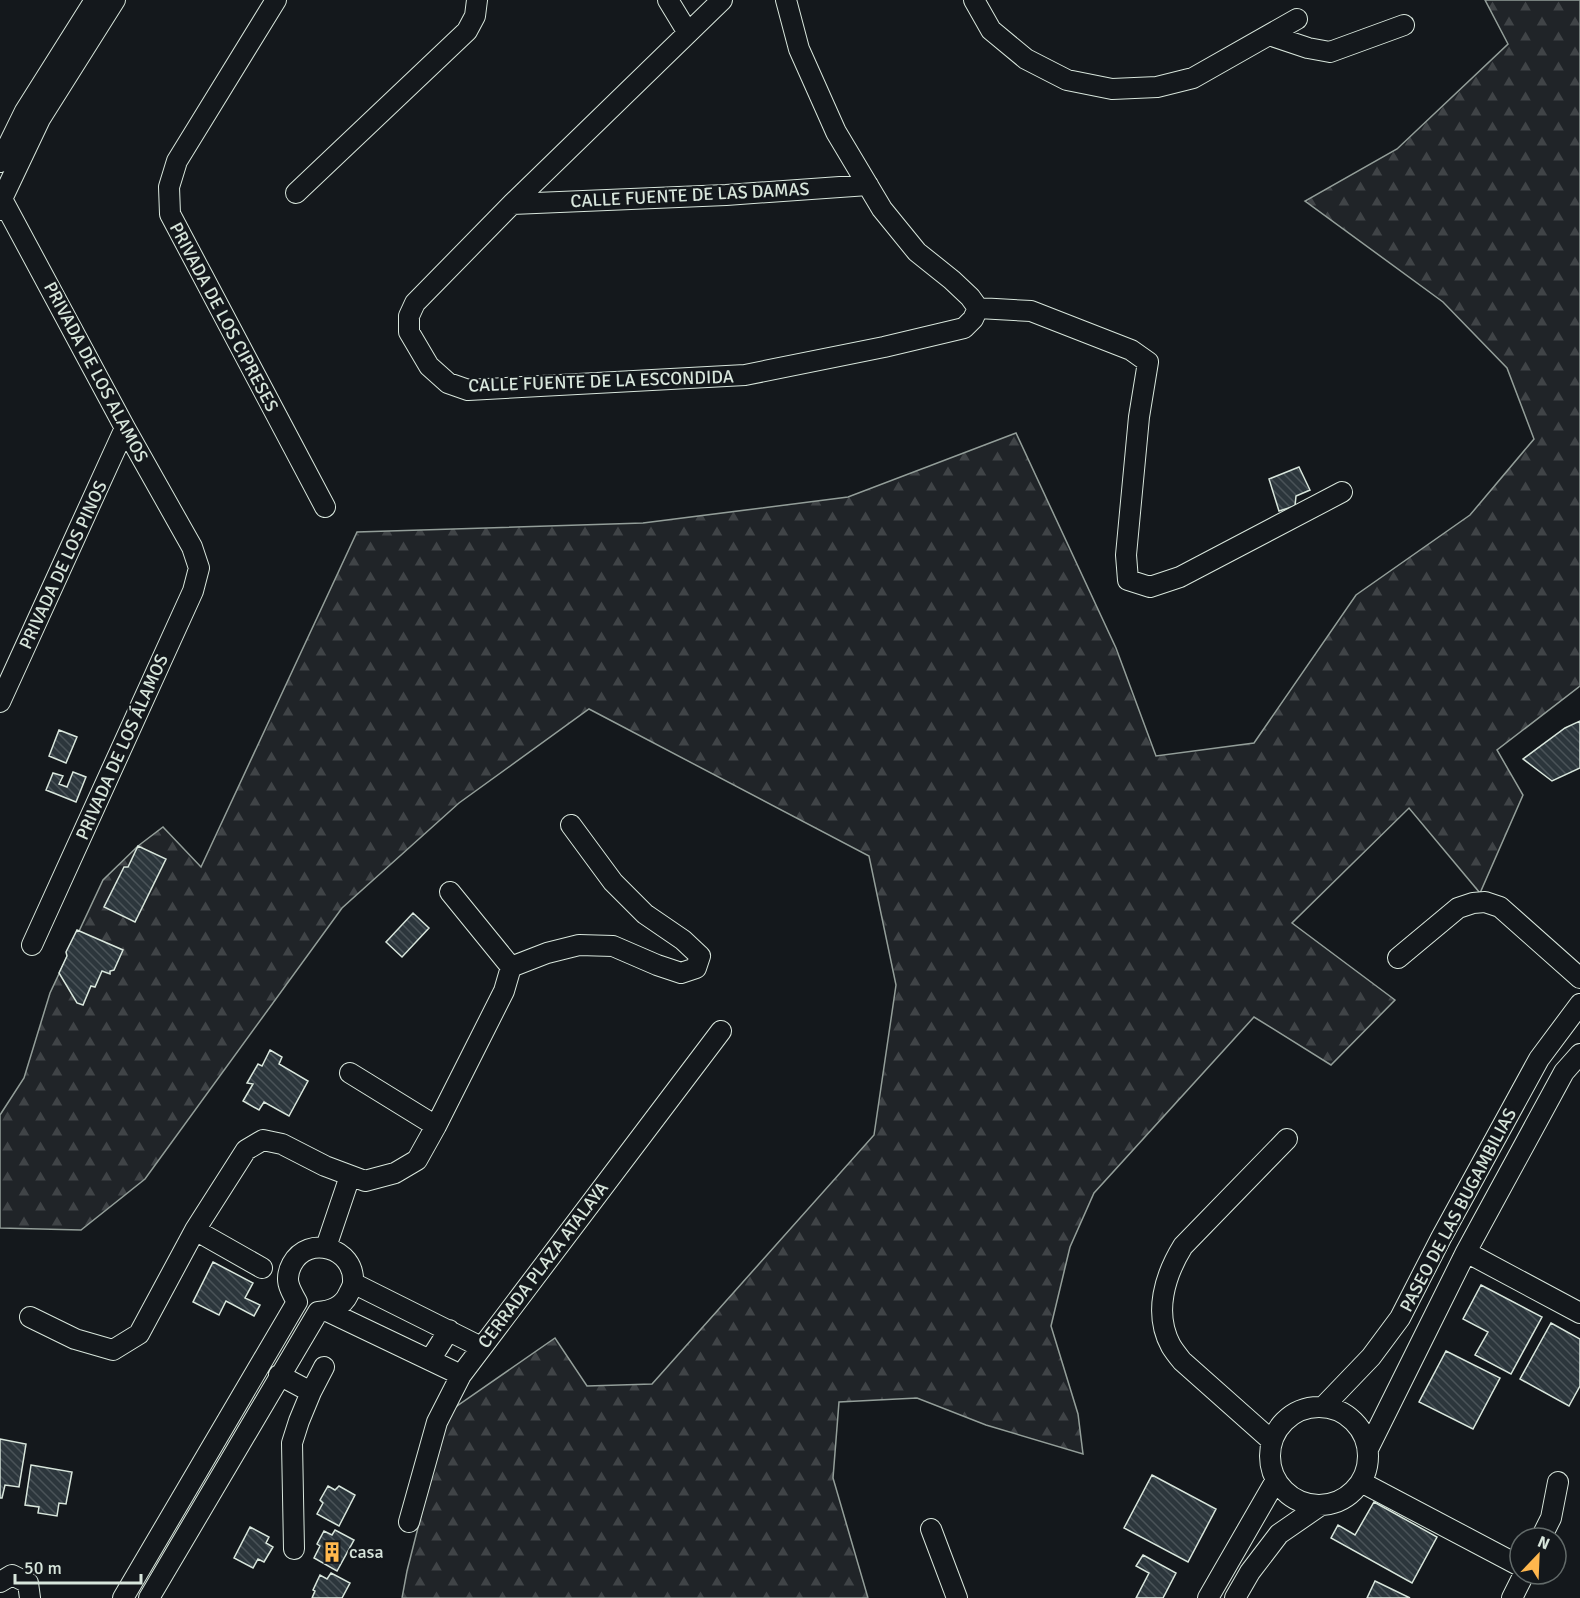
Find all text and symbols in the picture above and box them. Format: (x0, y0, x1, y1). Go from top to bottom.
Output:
street label: CALLE FUENTE DE LAS DAMAS (570, 178, 810, 212)
street label: PRIVADA DE LOS CIPRESES (165, 219, 283, 415)
street label: PRIVADA DE LOS ALAMOS (39, 278, 153, 466)
street label: CALLE FUENTE DE LA ESCONDIDA (468, 365, 734, 397)
street label: PRIVADA DE LOS PINOS (14, 477, 112, 653)
street label: PRIVADA DE LOS ÁLAMOS (71, 651, 173, 843)
street label: PASEO DE LAS BUGAMBILIAS (1395, 1104, 1521, 1316)
street label: CERRADA PLAZA ATALAYA (473, 1177, 613, 1353)
north arrow (1508, 1526, 1568, 1586)
text: N (1534, 1532, 1553, 1554)
building icon: casa (320, 1540, 344, 1564)
place label: casa (349, 1541, 384, 1563)
scale bar (15, 1547, 141, 1585)
text: 50 m (24, 1557, 62, 1579)

